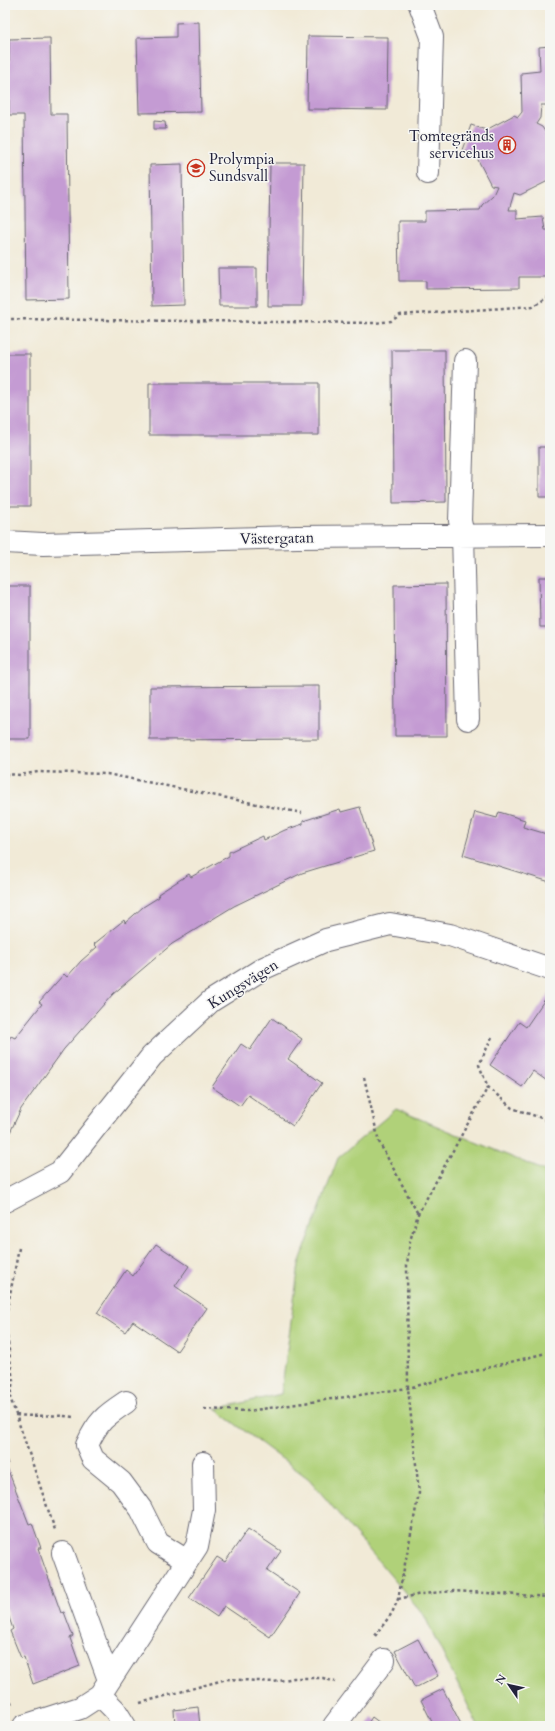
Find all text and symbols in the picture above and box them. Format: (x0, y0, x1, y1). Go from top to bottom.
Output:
place label: Tomtegränds servicehus (409, 126, 494, 163)
building icon: Tomtegränds servicehus (497, 135, 517, 155)
place label: Prolympia Sundsvall (209, 149, 275, 186)
school or university icon: Prolympia Sundsvall (186, 158, 206, 178)
street label: Västergatan (240, 527, 315, 549)
street label: Kungsvägen (204, 954, 282, 1013)
north arrow (489, 1665, 529, 1705)
text: N (492, 1671, 510, 1688)

